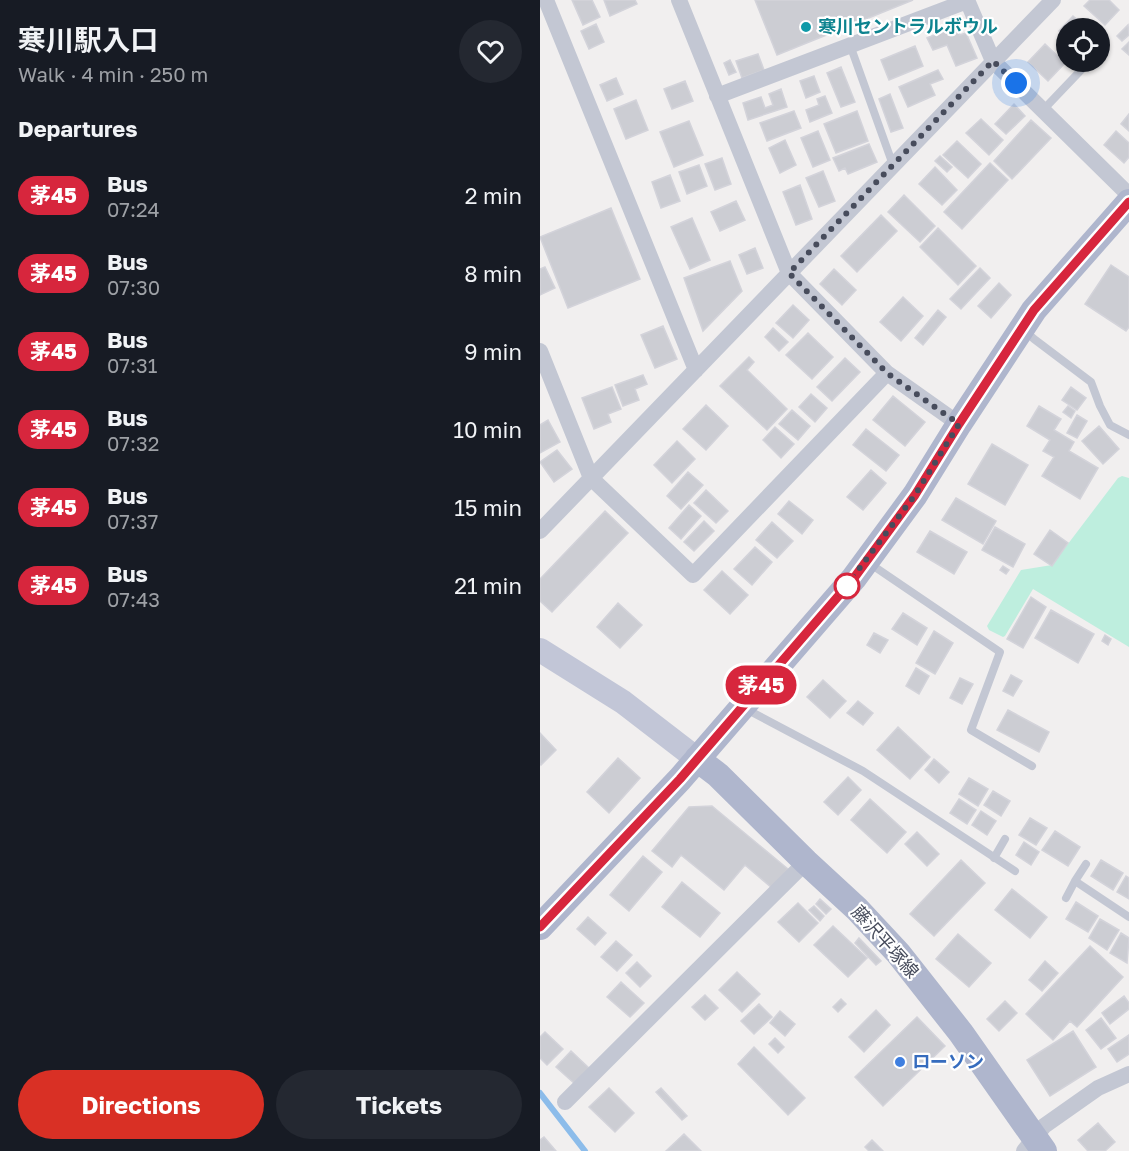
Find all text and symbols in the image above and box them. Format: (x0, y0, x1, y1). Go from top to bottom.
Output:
place label: 寒川セントラルボウル (818, 15, 998, 37)
map controls (1056, 18, 1110, 72)
button: locate (1056, 18, 1110, 72)
button: heart (459, 20, 522, 83)
marker: 寒川セントラルボウル (799, 20, 813, 34)
text: 寒川駅入口 (18, 23, 158, 56)
text: Walk · 4 min · 250 m (18, 62, 208, 86)
your location (1001, 68, 1031, 98)
text: Departures (18, 115, 137, 142)
text: Bus (107, 170, 148, 197)
text: 茅45 (30, 182, 77, 208)
text: 2 min (465, 182, 522, 209)
text: 07:24 (107, 197, 160, 221)
text: Bus (107, 248, 148, 275)
text: 茅45 (30, 260, 77, 286)
text: 8 min (464, 260, 522, 287)
text: 07:30 (107, 275, 160, 299)
text: Bus (107, 326, 148, 353)
text: 茅45 (30, 338, 77, 364)
text: 9 min (464, 338, 522, 365)
text: 07:31 (107, 353, 157, 377)
text: Bus (107, 404, 148, 431)
text: 茅45 (30, 416, 77, 442)
text: 10 min (453, 416, 522, 443)
text: 07:32 (107, 431, 159, 455)
text: Bus (107, 482, 148, 509)
text: 茅45 (30, 494, 77, 520)
text: 15 min (454, 494, 522, 521)
text: 07:37 (107, 509, 158, 533)
text: Bus (107, 560, 148, 587)
text: 茅45 (30, 572, 77, 598)
text: 21 min (454, 572, 522, 599)
unlabelled marker (834, 573, 860, 599)
text: 07:43 (107, 587, 160, 611)
line badge: 茅45 (726, 666, 796, 704)
text: 茅45 (738, 672, 784, 698)
street label: 藤沢平塚線 (847, 901, 924, 982)
place label: ローソン (912, 1050, 984, 1072)
marker: ローソン (893, 1055, 907, 1069)
button: Directions (18, 1070, 264, 1139)
button: Tickets (276, 1070, 522, 1139)

